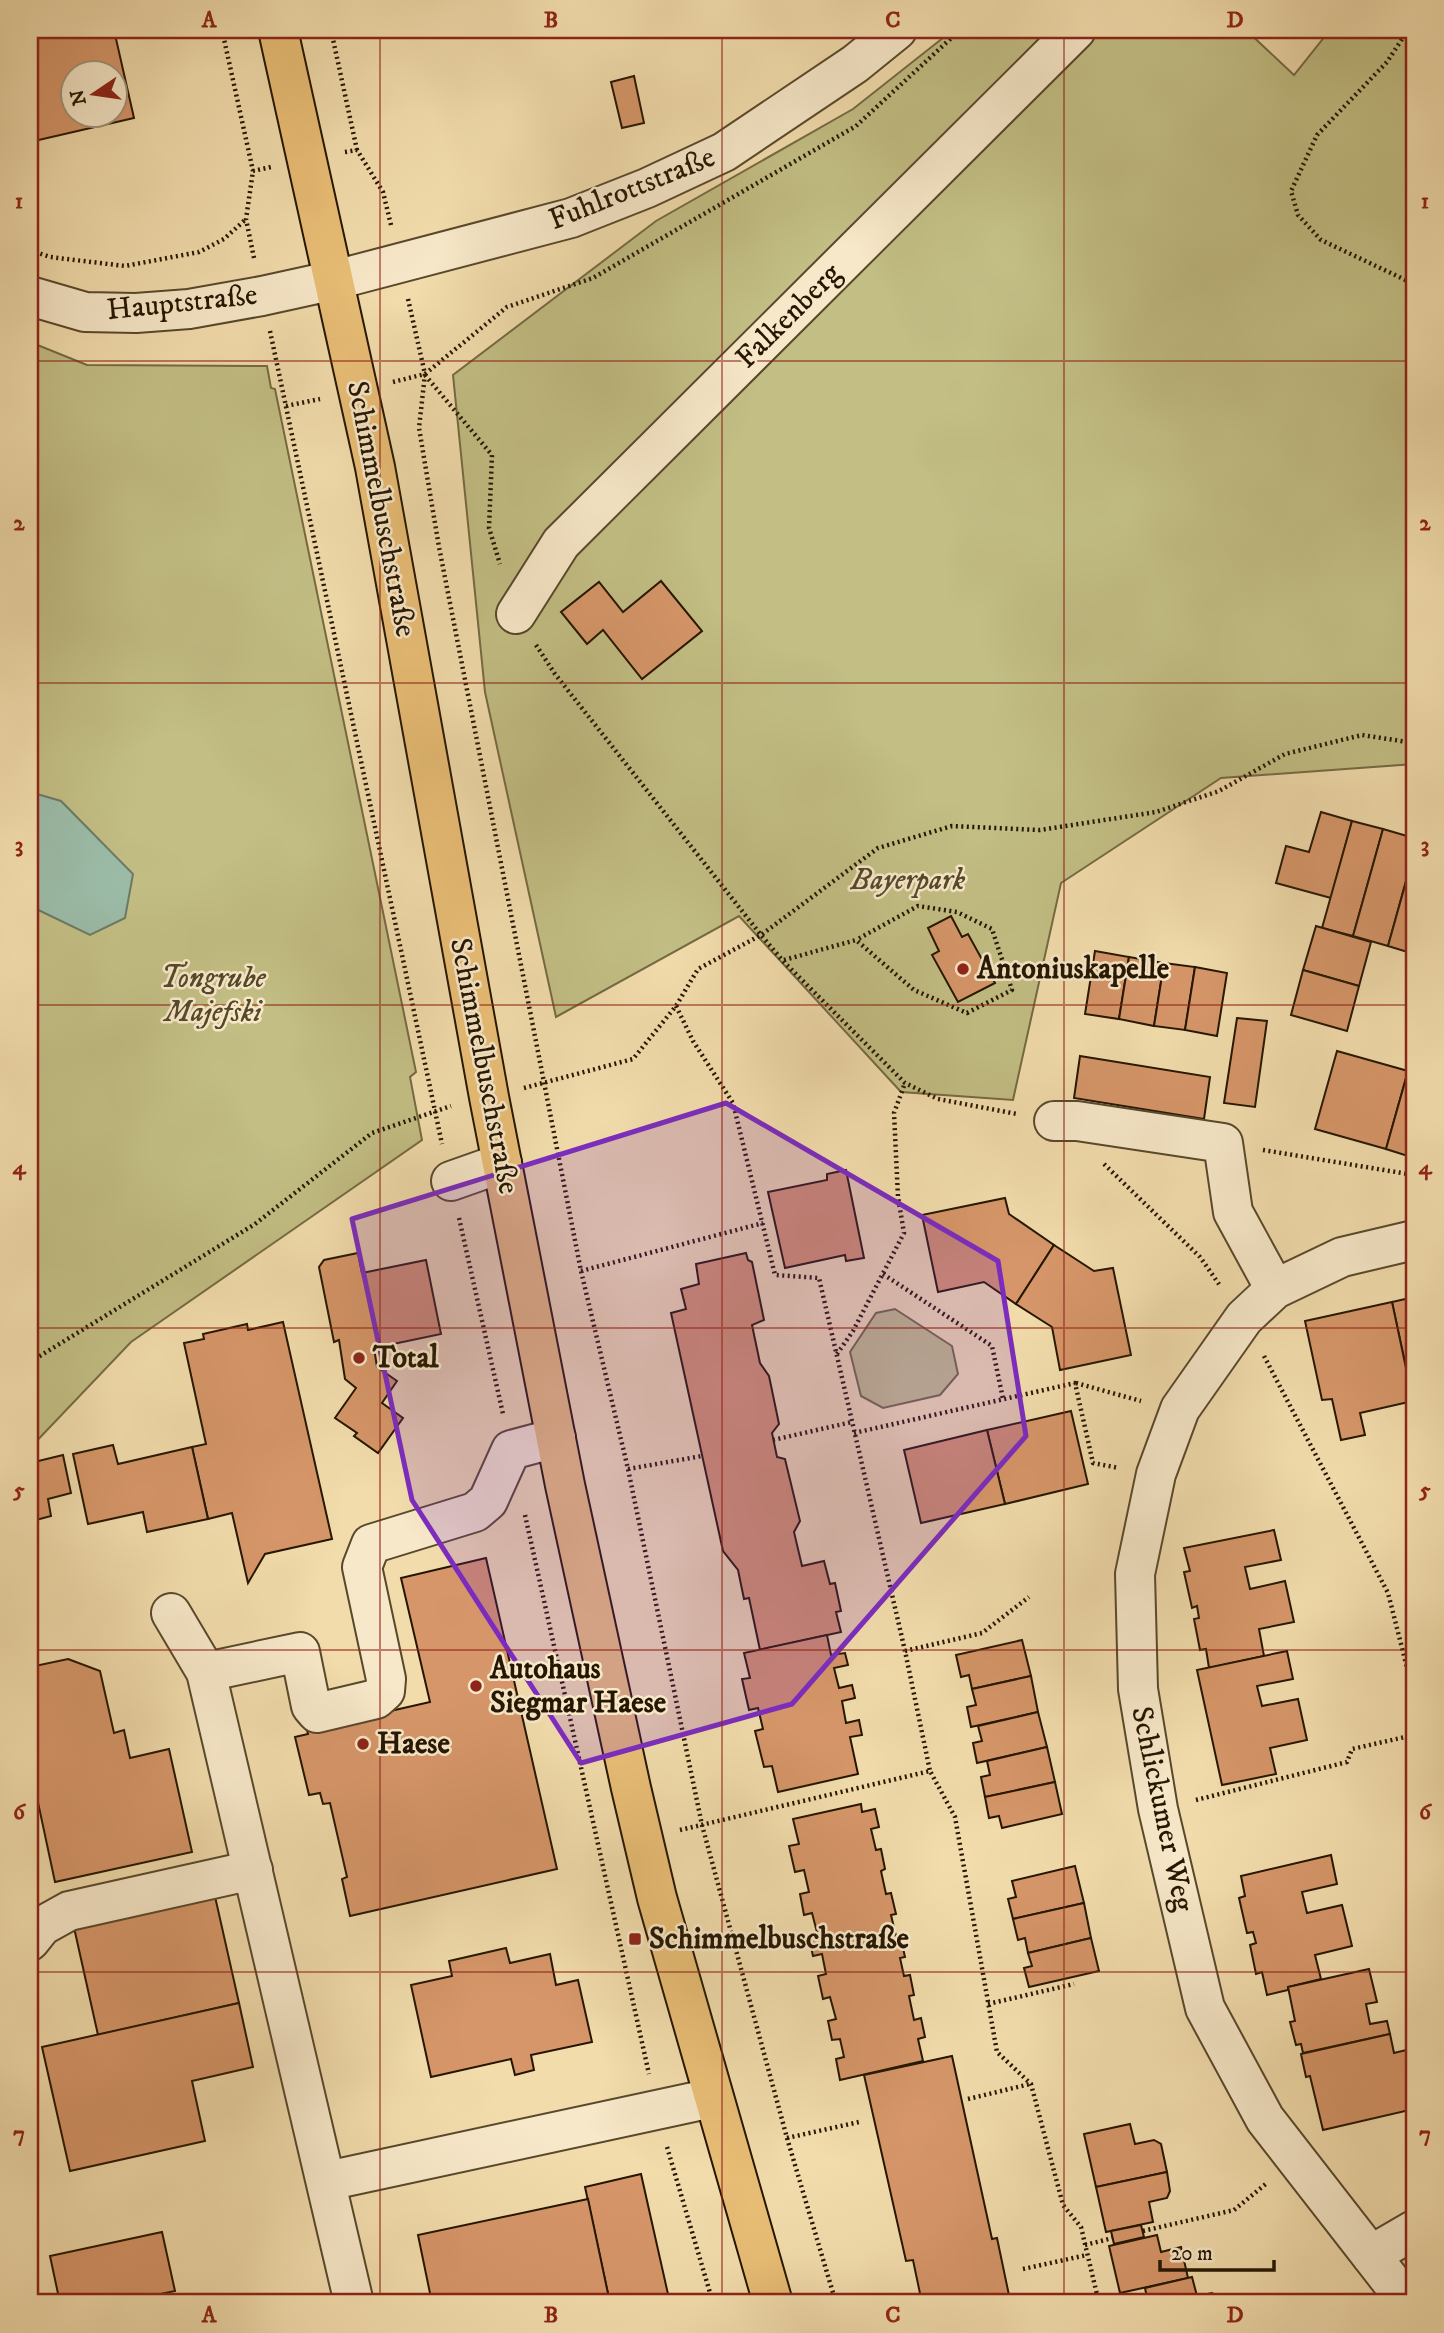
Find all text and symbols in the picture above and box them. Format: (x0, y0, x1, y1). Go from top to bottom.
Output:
text: A (201, 6, 218, 35)
text: B (544, 6, 558, 35)
text: C (885, 6, 901, 35)
text: D (1226, 6, 1244, 35)
north arrow (60, 60, 130, 130)
text: N (66, 87, 92, 108)
street label: Fuhlrottstraße (544, 139, 720, 239)
text: 1 (15, 187, 23, 216)
text: 1 (1421, 187, 1429, 216)
street label: Falkenberg (728, 255, 850, 377)
street label: Hauptstraße (105, 277, 259, 329)
street label: Schimmelbuschstraße (338, 378, 424, 640)
text: 2 (13, 509, 25, 538)
text: 2 (1419, 509, 1431, 538)
text: 3 (15, 831, 23, 860)
text: 3 (1421, 831, 1429, 860)
park label: Bayerpark (850, 862, 966, 899)
street label: Schimmelbuschstraße (441, 935, 527, 1197)
place label: Antoniuskapelle (976, 951, 1170, 988)
park label: Tongrube Majefski (160, 960, 266, 1031)
marker: Antoniuskapelle (955, 961, 971, 977)
text: 4 (12, 1153, 27, 1182)
text: 4 (1418, 1153, 1433, 1182)
place label: Total (372, 1340, 439, 1377)
marker: Total (351, 1350, 367, 1366)
text: 5 (12, 1476, 25, 1505)
text: 5 (1418, 1476, 1431, 1505)
place label: Autohaus Siegmar Haese (489, 1651, 667, 1722)
marker: Autohaus Siegmar Haese (468, 1678, 484, 1694)
street label: Schlickumer Weg (1122, 1703, 1202, 1915)
place label: Haese (377, 1726, 450, 1763)
marker: Haese (355, 1736, 371, 1752)
text: 6 (13, 1798, 27, 1827)
text: 6 (1419, 1798, 1433, 1827)
place label: Schimmelbuschstraße (649, 1921, 909, 1958)
marker: Schimmelbuschstraße (627, 1931, 643, 1947)
text: 7 (13, 2120, 25, 2149)
text: 7 (1419, 2120, 1431, 2149)
scale bar (1160, 2228, 1274, 2272)
text: 20 m (1171, 2241, 1213, 2267)
text: A (201, 2301, 218, 2330)
text: B (544, 2301, 558, 2330)
text: C (885, 2301, 901, 2330)
text: D (1226, 2301, 1244, 2330)

